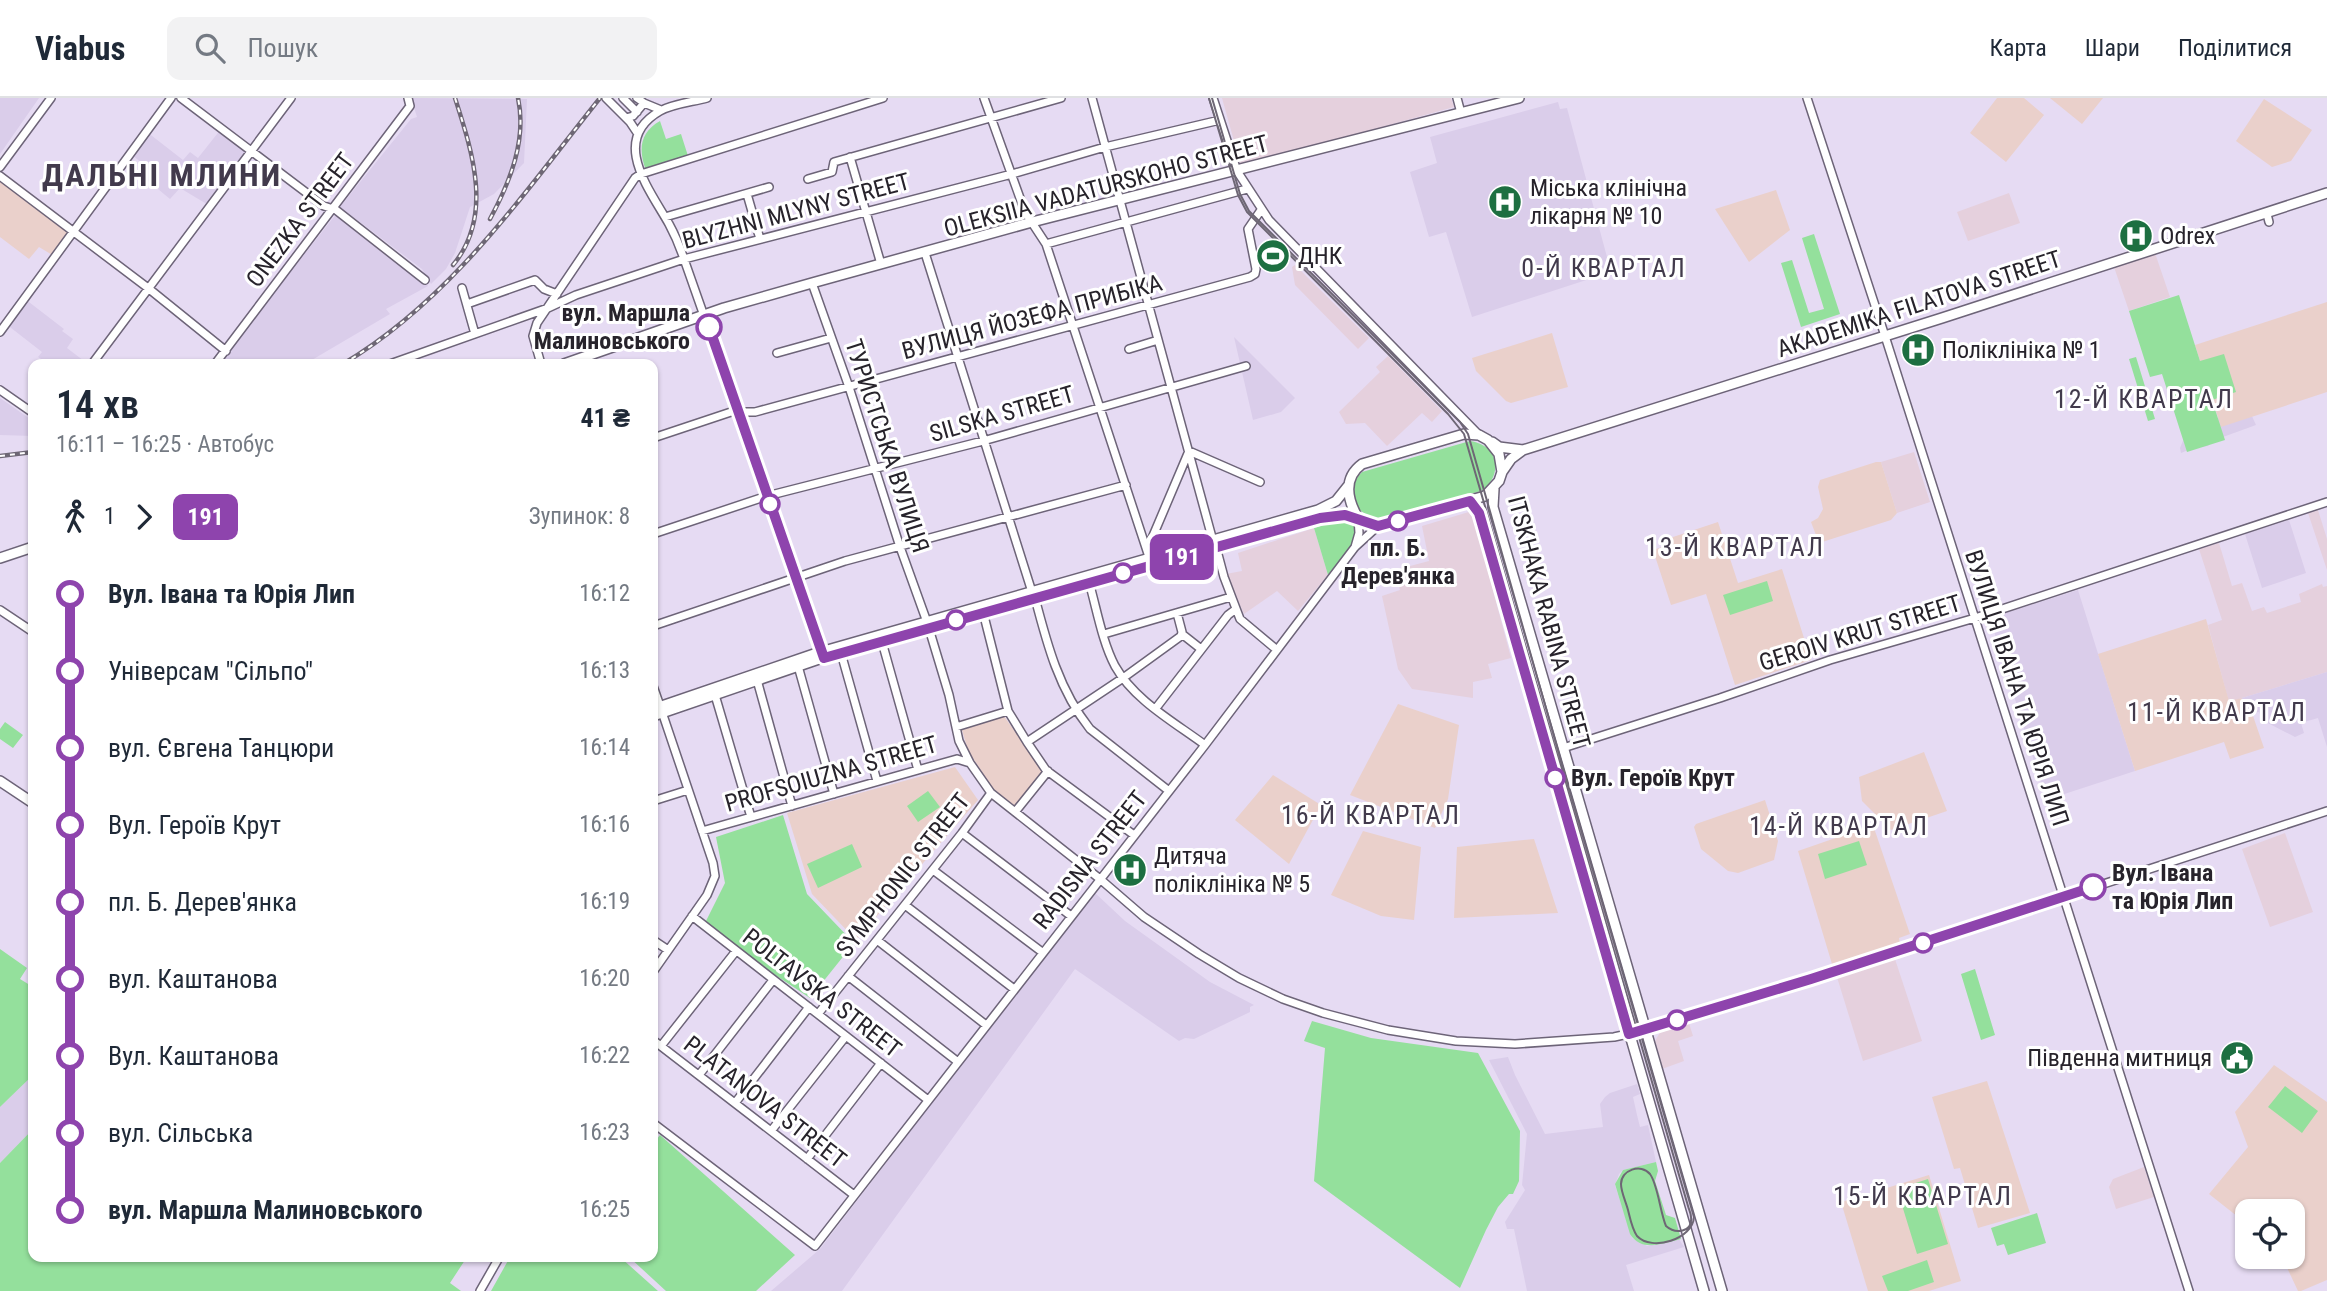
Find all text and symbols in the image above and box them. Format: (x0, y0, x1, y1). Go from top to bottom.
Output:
search box (167, 17, 657, 80)
text: Viabus (35, 29, 125, 68)
icon: search (191, 29, 229, 67)
text: Пошук (247, 33, 318, 63)
text: Карта (1989, 34, 2047, 62)
text: Шари (2085, 34, 2140, 62)
text: Поділитися (2178, 34, 2292, 62)
street label: OLEKSIIA VADATURSKOHO STREET (941, 129, 1271, 243)
street label: ONEZKA STREET (241, 147, 359, 293)
district label: ДАЛЬНІ МЛИНИ (42, 156, 282, 194)
street label: BLYZHNI MLYNY STREET (679, 167, 913, 255)
place label: Міська клінічна лікарня № 10 (1530, 174, 1687, 230)
hospital icon: Міська клінічна лікарня № 10 (1486, 183, 1524, 221)
hospital icon: Odrex (2117, 217, 2155, 255)
place label: Odrex (2160, 222, 2215, 250)
sports icon: ДНК (1254, 237, 1292, 275)
place label: ДНК (1298, 242, 1343, 270)
street label: AKADEMIKA FILATOVA STREET (1773, 245, 2065, 363)
district label: 0-Й КВАРТАЛ (1521, 253, 1687, 283)
street label: ВУЛИЦЯ ЙОЗЕФА ПРИБІКА (899, 269, 1165, 365)
place label: вул. Маршла Малиновського (534, 299, 690, 355)
marker: вул. Маршла Малиновського (696, 314, 722, 340)
hospital icon: Поліклініка № 1 (1899, 331, 1937, 369)
street label: ТУРИСТСЬКА ВУЛИЦЯ (839, 336, 935, 556)
place label: Поліклініка № 1 (1942, 336, 2101, 364)
street label: SILSKA STREET (927, 380, 1077, 448)
text: 14 хв (56, 383, 139, 427)
district label: 12-Й КВАРТАЛ (2054, 384, 2234, 414)
text: 41 ₴ (580, 403, 630, 433)
text: 16:11 – 16:25 · Автобус (56, 431, 274, 458)
street label: ITSKHAKA RABINA STREET (1502, 493, 1596, 751)
unlabelled marker (760, 494, 780, 514)
icon: walk (56, 498, 94, 536)
icon: forward (125, 498, 163, 536)
text: 1 (104, 503, 115, 530)
text: 191 (187, 503, 224, 531)
text: Зупинок: 8 (529, 503, 630, 530)
marker: пл. Б. Дерев'янка (1388, 511, 1408, 531)
district label: 13-Й КВАРТАЛ (1645, 532, 1825, 562)
line badge: 191 (1142, 534, 1222, 580)
place label: пл. Б. Дерев'янка (1341, 534, 1455, 590)
text: 191 (1164, 543, 1200, 571)
street label: ВУЛИЦЯ ІВАНА ТА ЮРІЯ ЛИП (1959, 546, 2075, 830)
unlabelled marker (1113, 563, 1133, 583)
text: Вул. Івана та Юрія Лип (108, 579, 355, 609)
text: 16:12 (579, 580, 630, 607)
street label: GEROIV KRUT STREET (1756, 589, 1964, 677)
unlabelled marker (946, 610, 966, 630)
text: Універсам "Сільпо" (108, 656, 313, 686)
text: 16:13 (579, 657, 630, 684)
district label: 11-Й КВАРТАЛ (2127, 697, 2307, 727)
street label: PROFSOIUZNA STREET (722, 730, 940, 818)
text: вул. Євгена Танцюри (108, 733, 334, 763)
text: 16:14 (579, 734, 630, 761)
place label: Вул. Героїв Крут (1571, 764, 1735, 792)
marker: Вул. Героїв Крут (1545, 768, 1565, 788)
street label: RADISNA STREET (1027, 785, 1153, 935)
street label: SYMPHONIC STREET (830, 788, 976, 962)
district label: 16-Й КВАРТАЛ (1281, 800, 1461, 830)
text: Вул. Героїв Крут (108, 810, 281, 840)
text: 16:16 (579, 811, 630, 838)
district label: 14-Й КВАРТАЛ (1749, 811, 1929, 841)
place label: Дитяча поліклініка № 5 (1154, 842, 1310, 898)
hospital icon: Дитяча поліклініка № 5 (1111, 851, 1149, 889)
place label: Вул. Івана та Юрія Лип (2112, 859, 2233, 915)
marker: Вул. Івана та Юрія Лип (2080, 874, 2106, 900)
text: пл. Б. Дерев'янка (108, 887, 297, 917)
text: 16:19 (579, 888, 630, 915)
street label: POLTAVSKA STREET (737, 923, 907, 1063)
unlabelled marker (1913, 933, 1933, 953)
text: вул. Каштанова (108, 964, 278, 994)
text: 16:20 (579, 965, 630, 992)
unlabelled marker (1667, 1010, 1687, 1030)
street label: PLATANOVA STREET (678, 1030, 852, 1174)
public building icon: Південна митниця (2218, 1039, 2256, 1077)
text: Вул. Каштанова (108, 1041, 279, 1071)
text: 16:22 (579, 1042, 630, 1069)
place label: Південна митниця (2027, 1044, 2212, 1072)
text: вул. Сiльська (108, 1118, 253, 1148)
text: 16:23 (579, 1119, 630, 1146)
district label: 15-Й КВАРТАЛ (1833, 1181, 2013, 1211)
text: вул. Маршла Малиновського (108, 1195, 423, 1225)
text: 16:25 (579, 1196, 630, 1223)
map controls (2235, 1199, 2305, 1269)
button: locate (2235, 1199, 2305, 1269)

